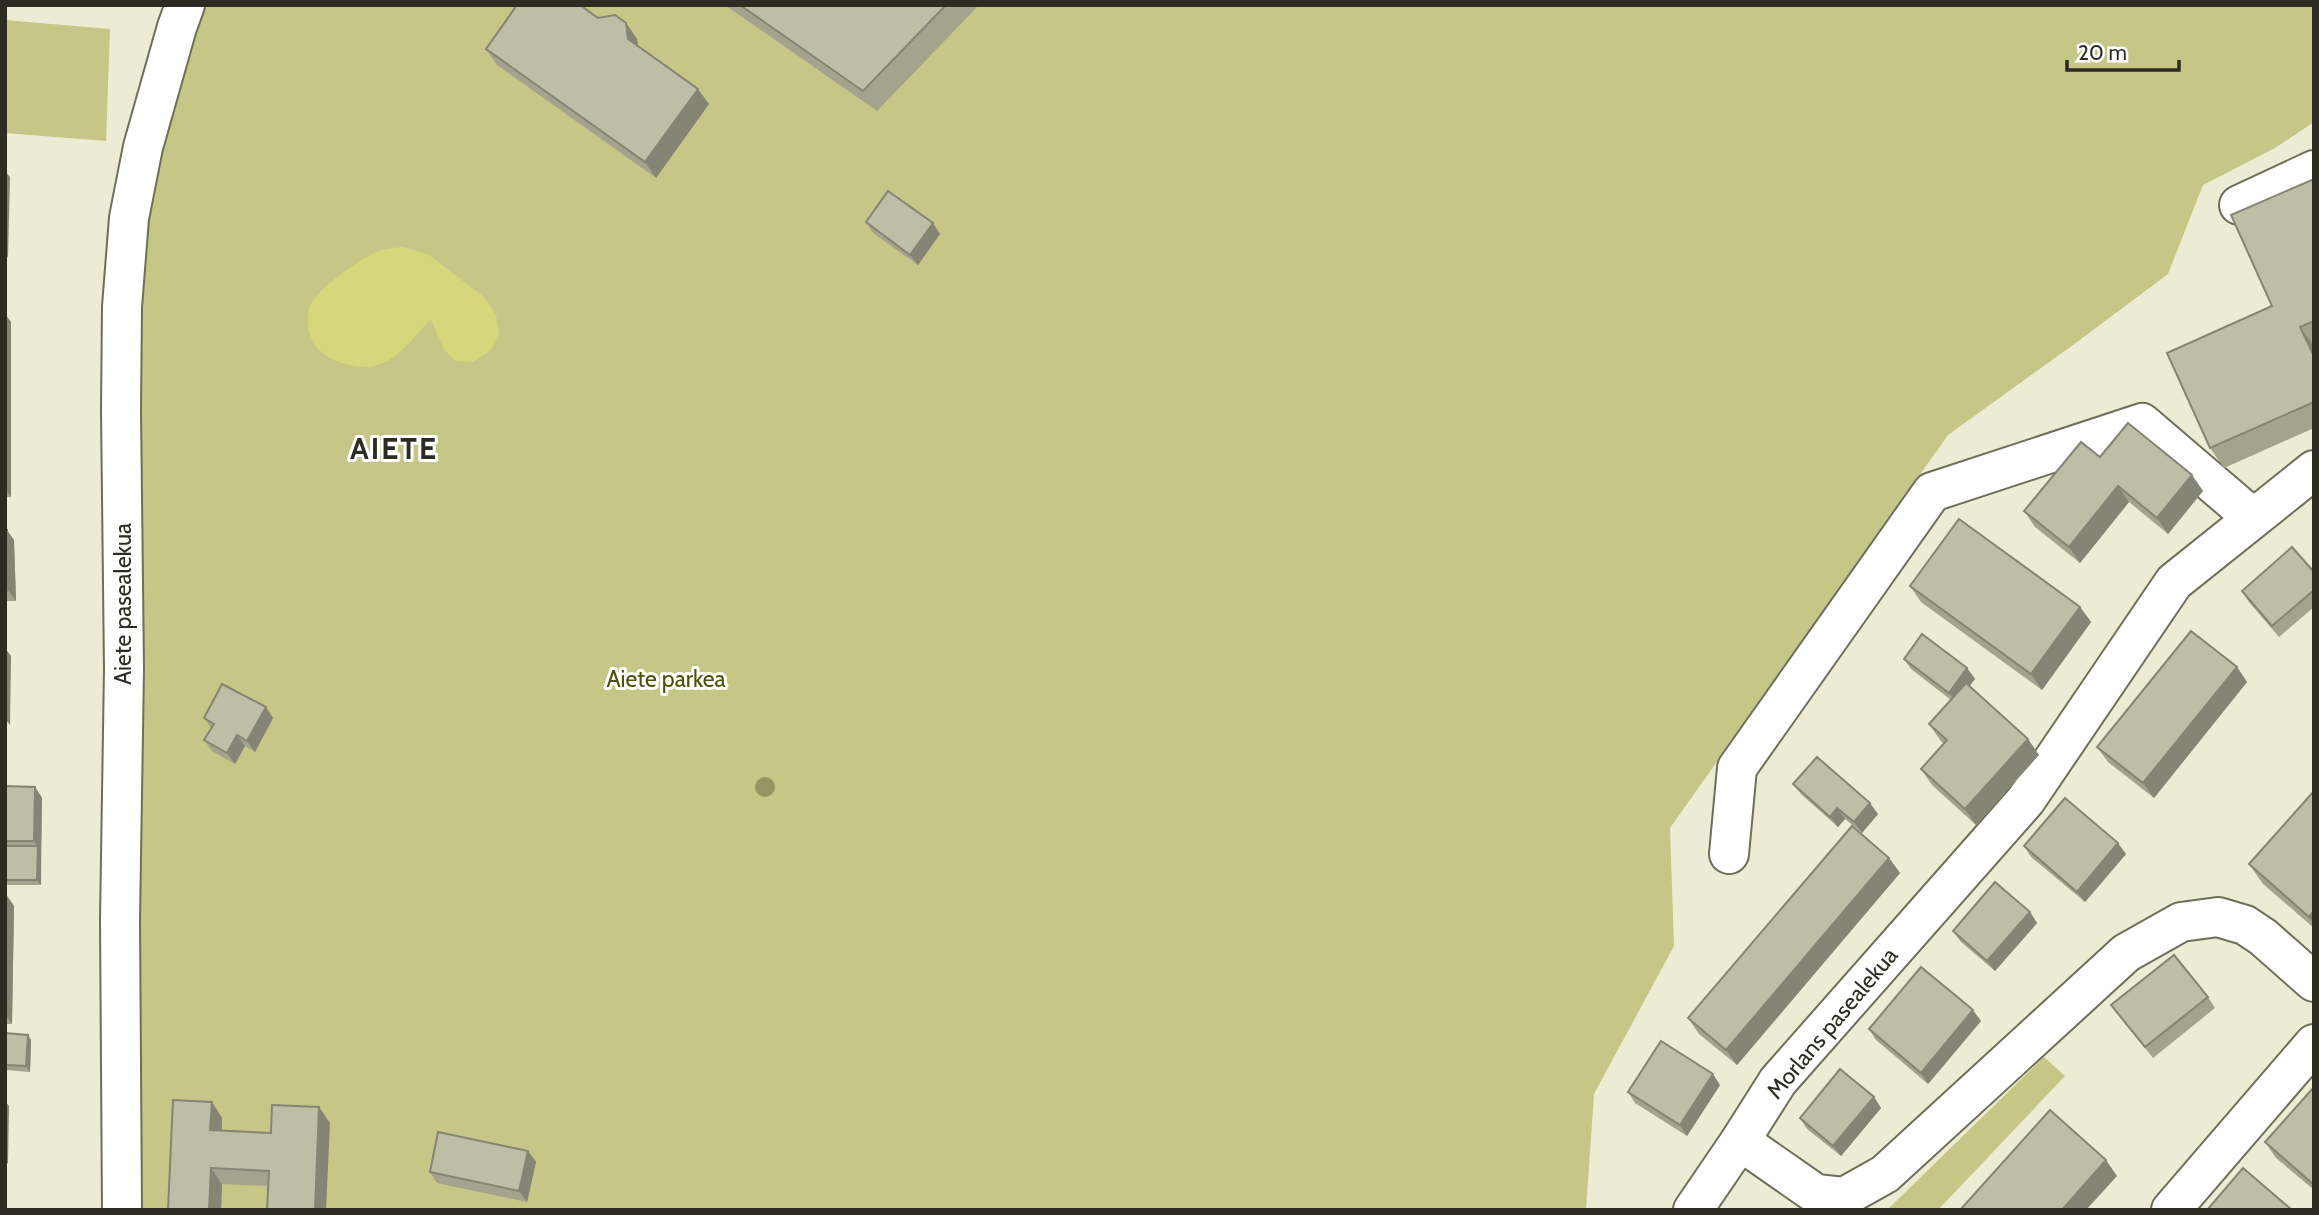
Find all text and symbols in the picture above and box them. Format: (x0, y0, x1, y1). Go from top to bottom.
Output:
scale bar (2067, 28, 2179, 72)
text: 20 m (2078, 40, 2127, 65)
district label: AIETE (350, 430, 438, 467)
street label: Aiete pasealekua (109, 523, 137, 685)
park label: Aiete parkea (606, 665, 726, 693)
street label: Morlans pasealekua (1761, 942, 1903, 1104)

